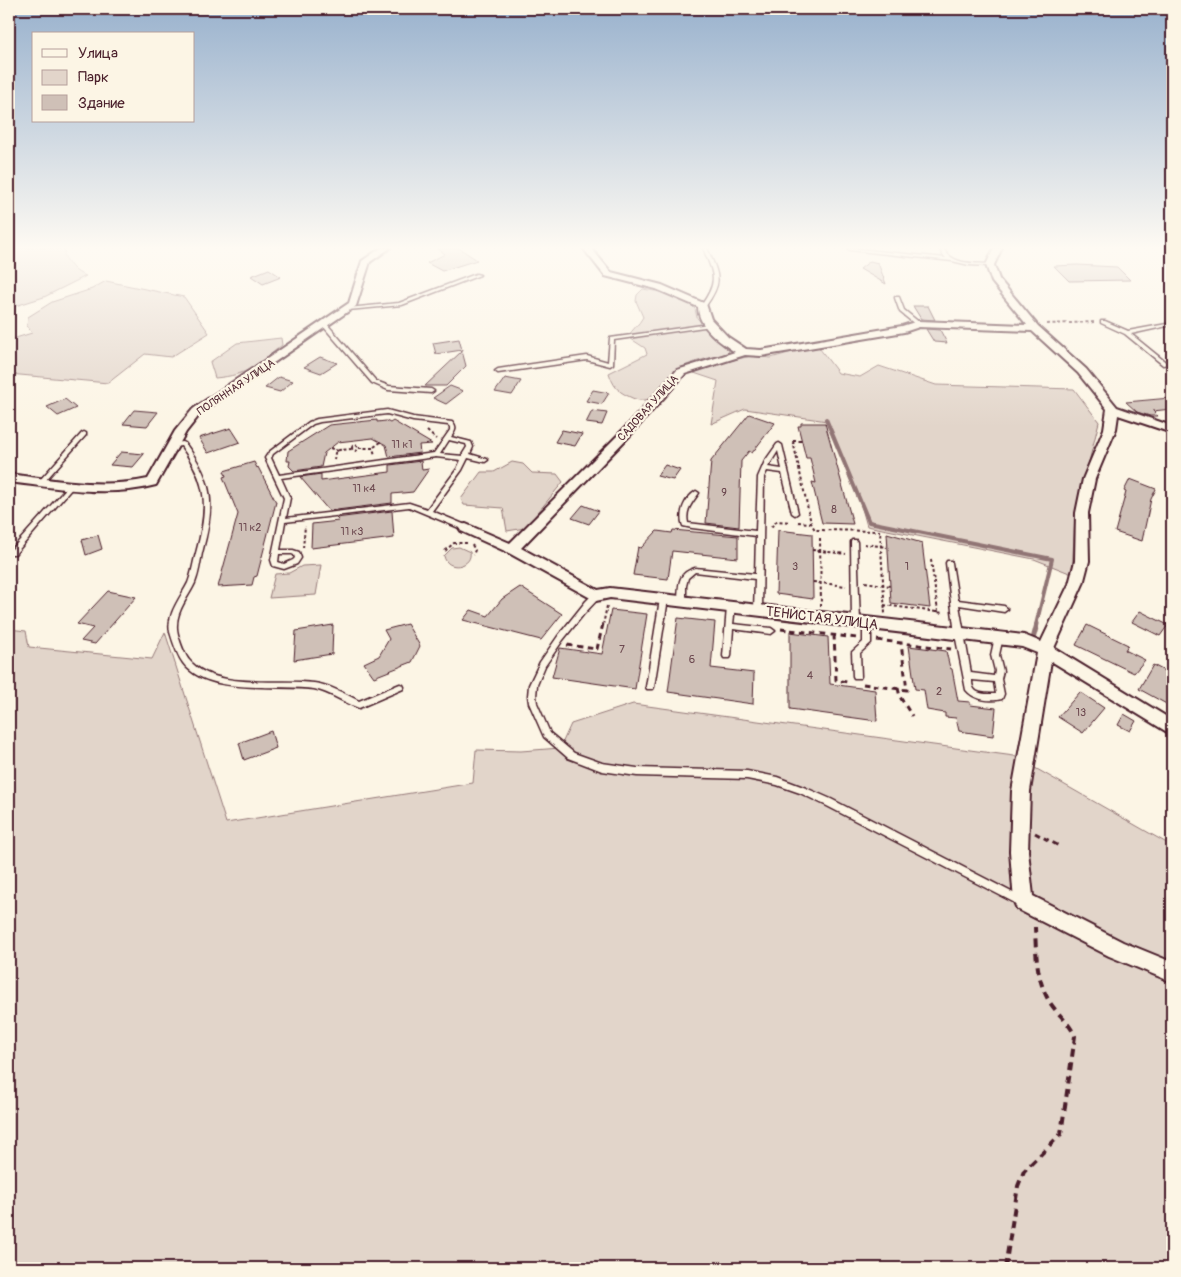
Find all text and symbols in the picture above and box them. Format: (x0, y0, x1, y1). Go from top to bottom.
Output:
legend (32, 32, 195, 122)
text: Улица (78, 44, 118, 63)
text: Парк (78, 68, 109, 87)
text: Здание (78, 94, 125, 113)
street label: ПОЛЯННАЯ УЛИЦА (195, 356, 277, 418)
street label: САДОВАЯ УЛИЦА (615, 372, 681, 444)
house number: 11 к1 (392, 438, 412, 451)
house number: 11 к4 (352, 482, 376, 495)
house number: 9 (721, 486, 727, 499)
house number: 8 (831, 503, 837, 516)
house number: 11 к2 (239, 521, 261, 534)
house number: 11 к3 (341, 525, 363, 538)
house number: 3 (792, 560, 798, 573)
house number: 1 (905, 560, 909, 573)
street label: ТЕНИСТАЯ УЛИЦА (765, 603, 879, 633)
house number: 7 (619, 643, 625, 656)
house number: 6 (689, 653, 695, 666)
house number: 4 (807, 669, 814, 682)
house number: 2 (936, 685, 942, 698)
house number: 13 (1076, 706, 1086, 719)

